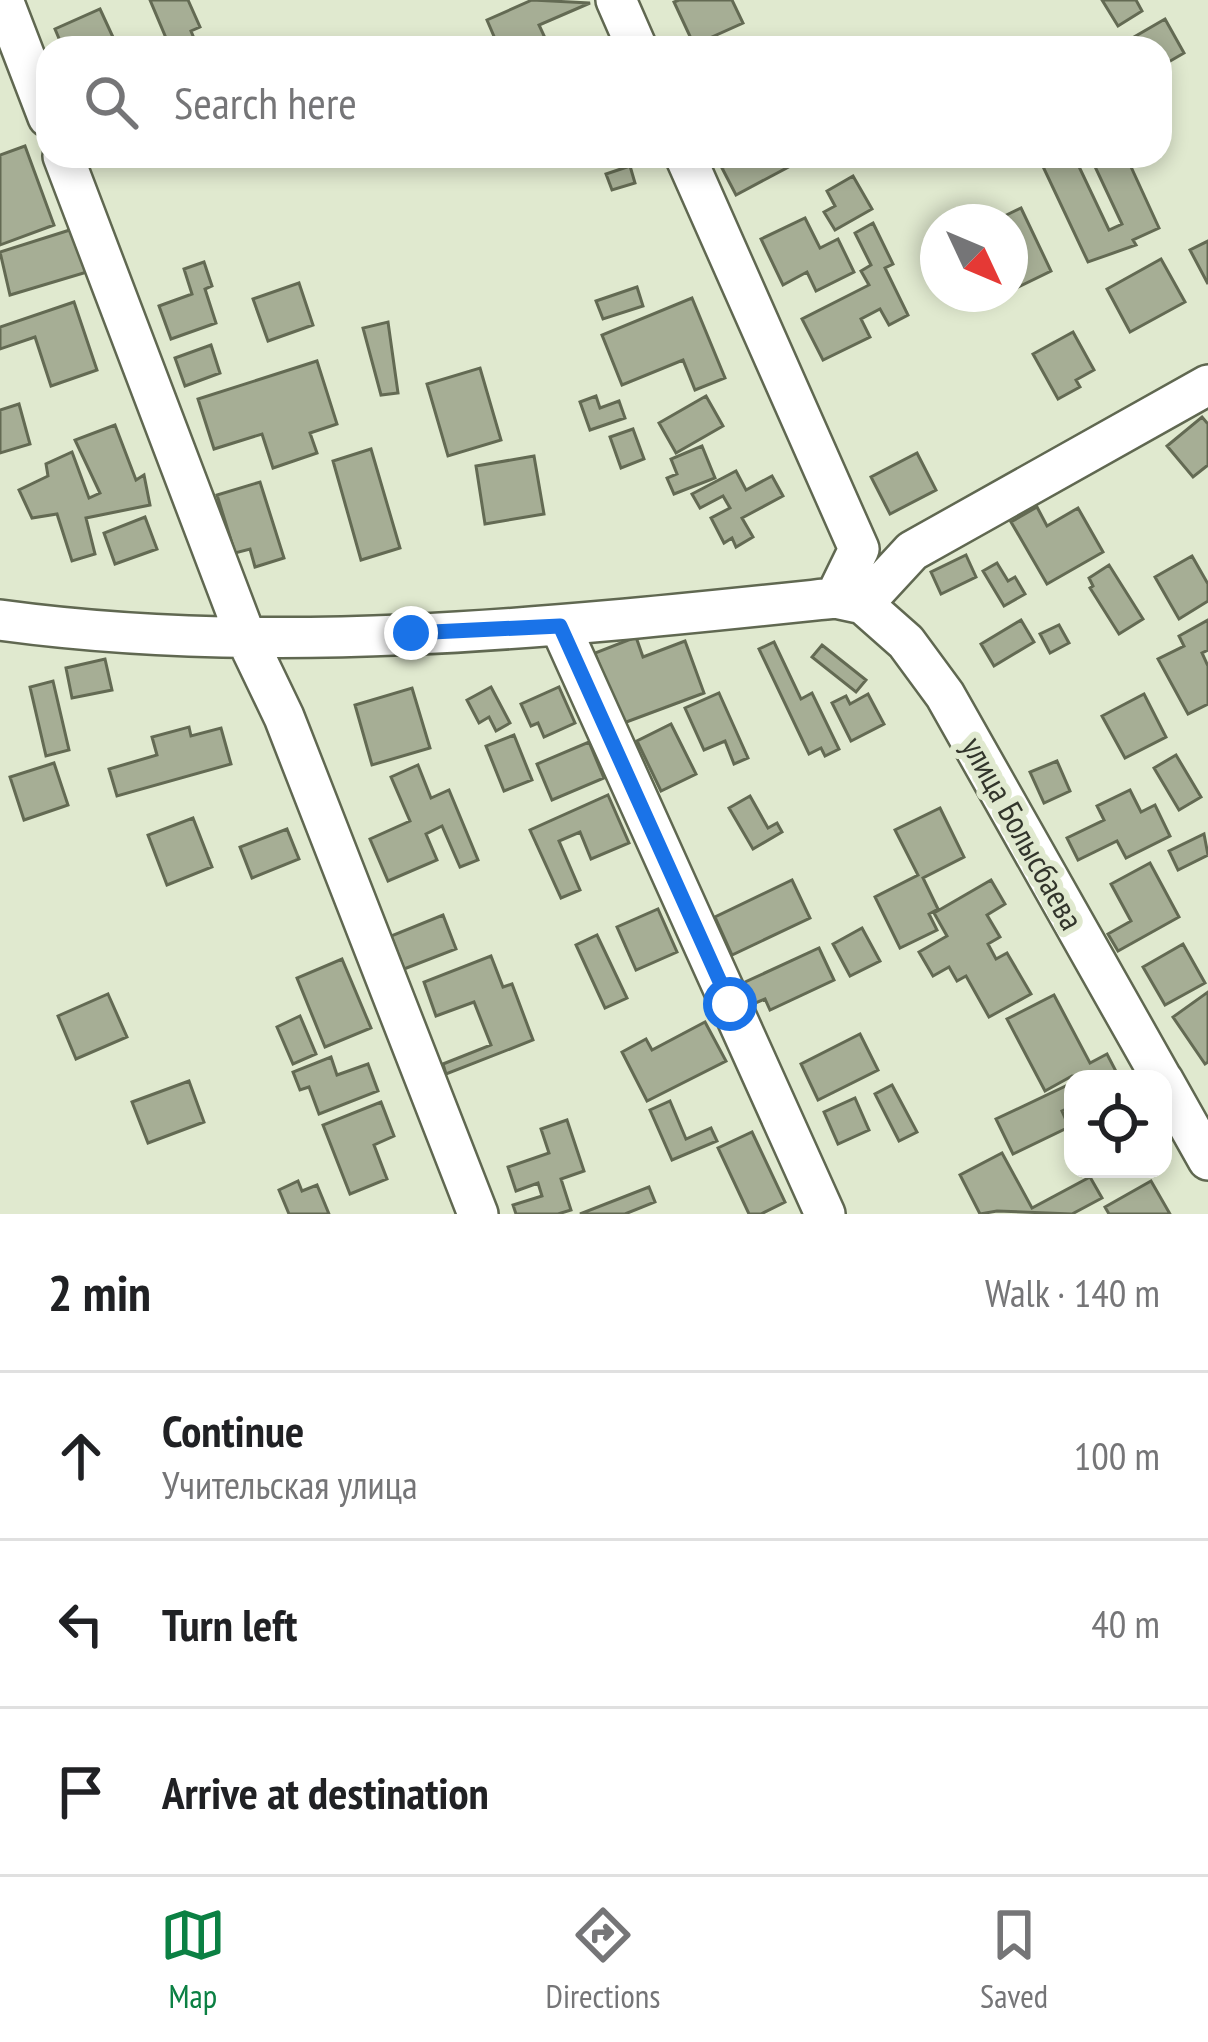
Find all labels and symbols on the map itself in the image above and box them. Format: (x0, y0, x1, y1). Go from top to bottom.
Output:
north arrow (920, 204, 1028, 312)
route end (384, 606, 438, 660)
street label: улица Болысбаева (953, 729, 1094, 937)
route start (703, 977, 757, 1031)

